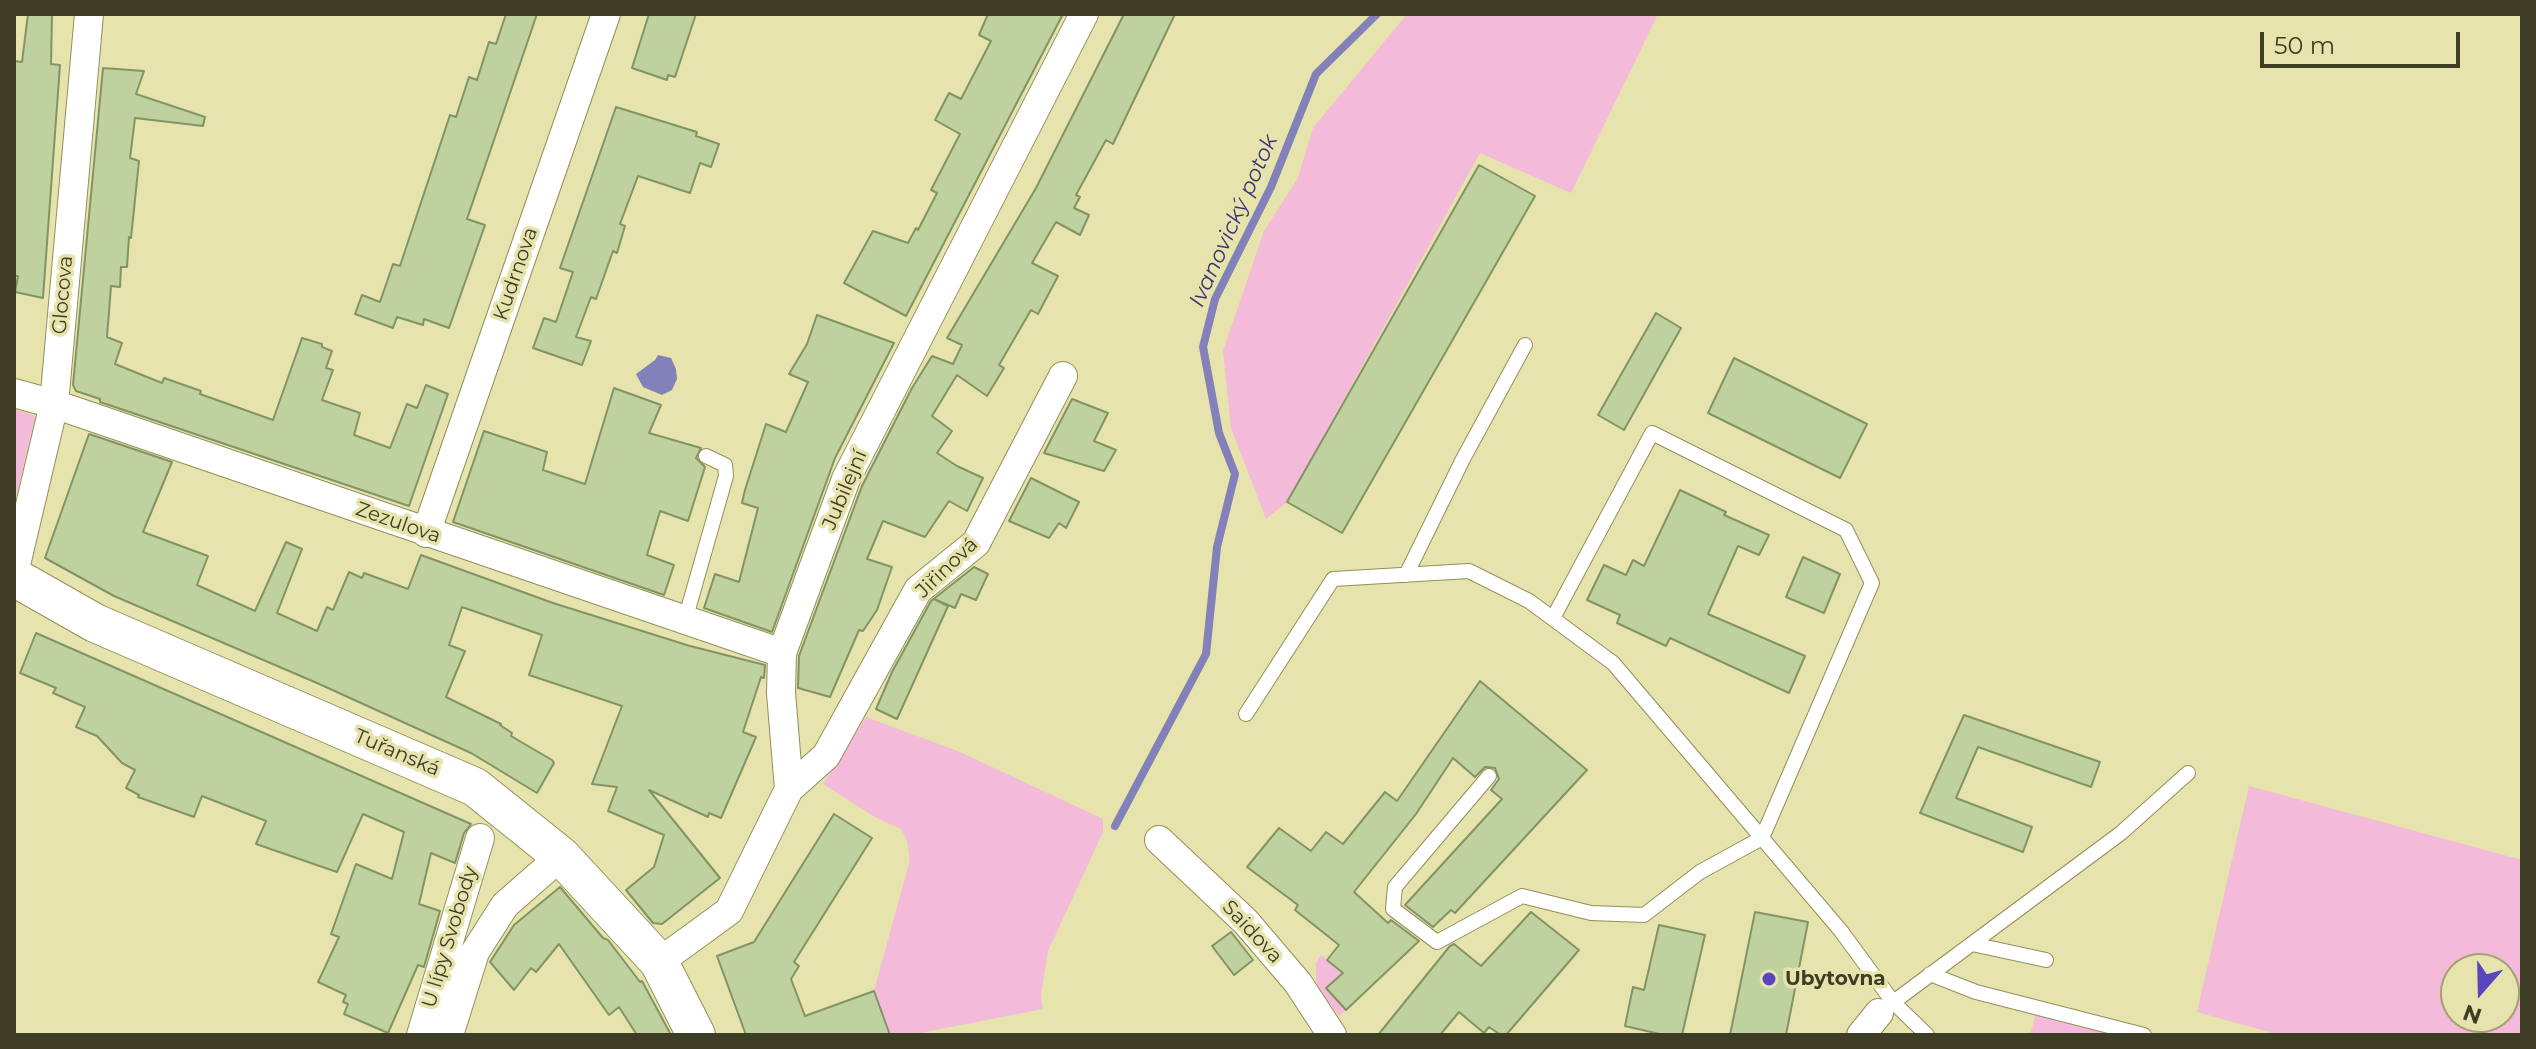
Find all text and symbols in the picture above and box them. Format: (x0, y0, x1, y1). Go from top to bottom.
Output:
scale bar (2264, 16, 2464, 66)
text: 50 m (2274, 31, 2335, 60)
water label: Ivanovický potok (1184, 131, 1284, 311)
street label: Kudrnova (489, 224, 543, 324)
street label: Glocova (48, 255, 78, 335)
street label: Jubilejní (818, 447, 872, 533)
street label: Zezulova (352, 497, 444, 549)
street label: Jiřinová (911, 533, 983, 603)
street label: Tuřanská (351, 724, 443, 782)
street label: U lípy Svobody (417, 863, 483, 1011)
street label: Saidova (1217, 895, 1287, 969)
north arrow (2440, 953, 2520, 1033)
place label: Ubytovna (1785, 967, 1886, 991)
marker: Ubytovna (1760, 970, 1778, 988)
text: N (2459, 998, 2485, 1030)

